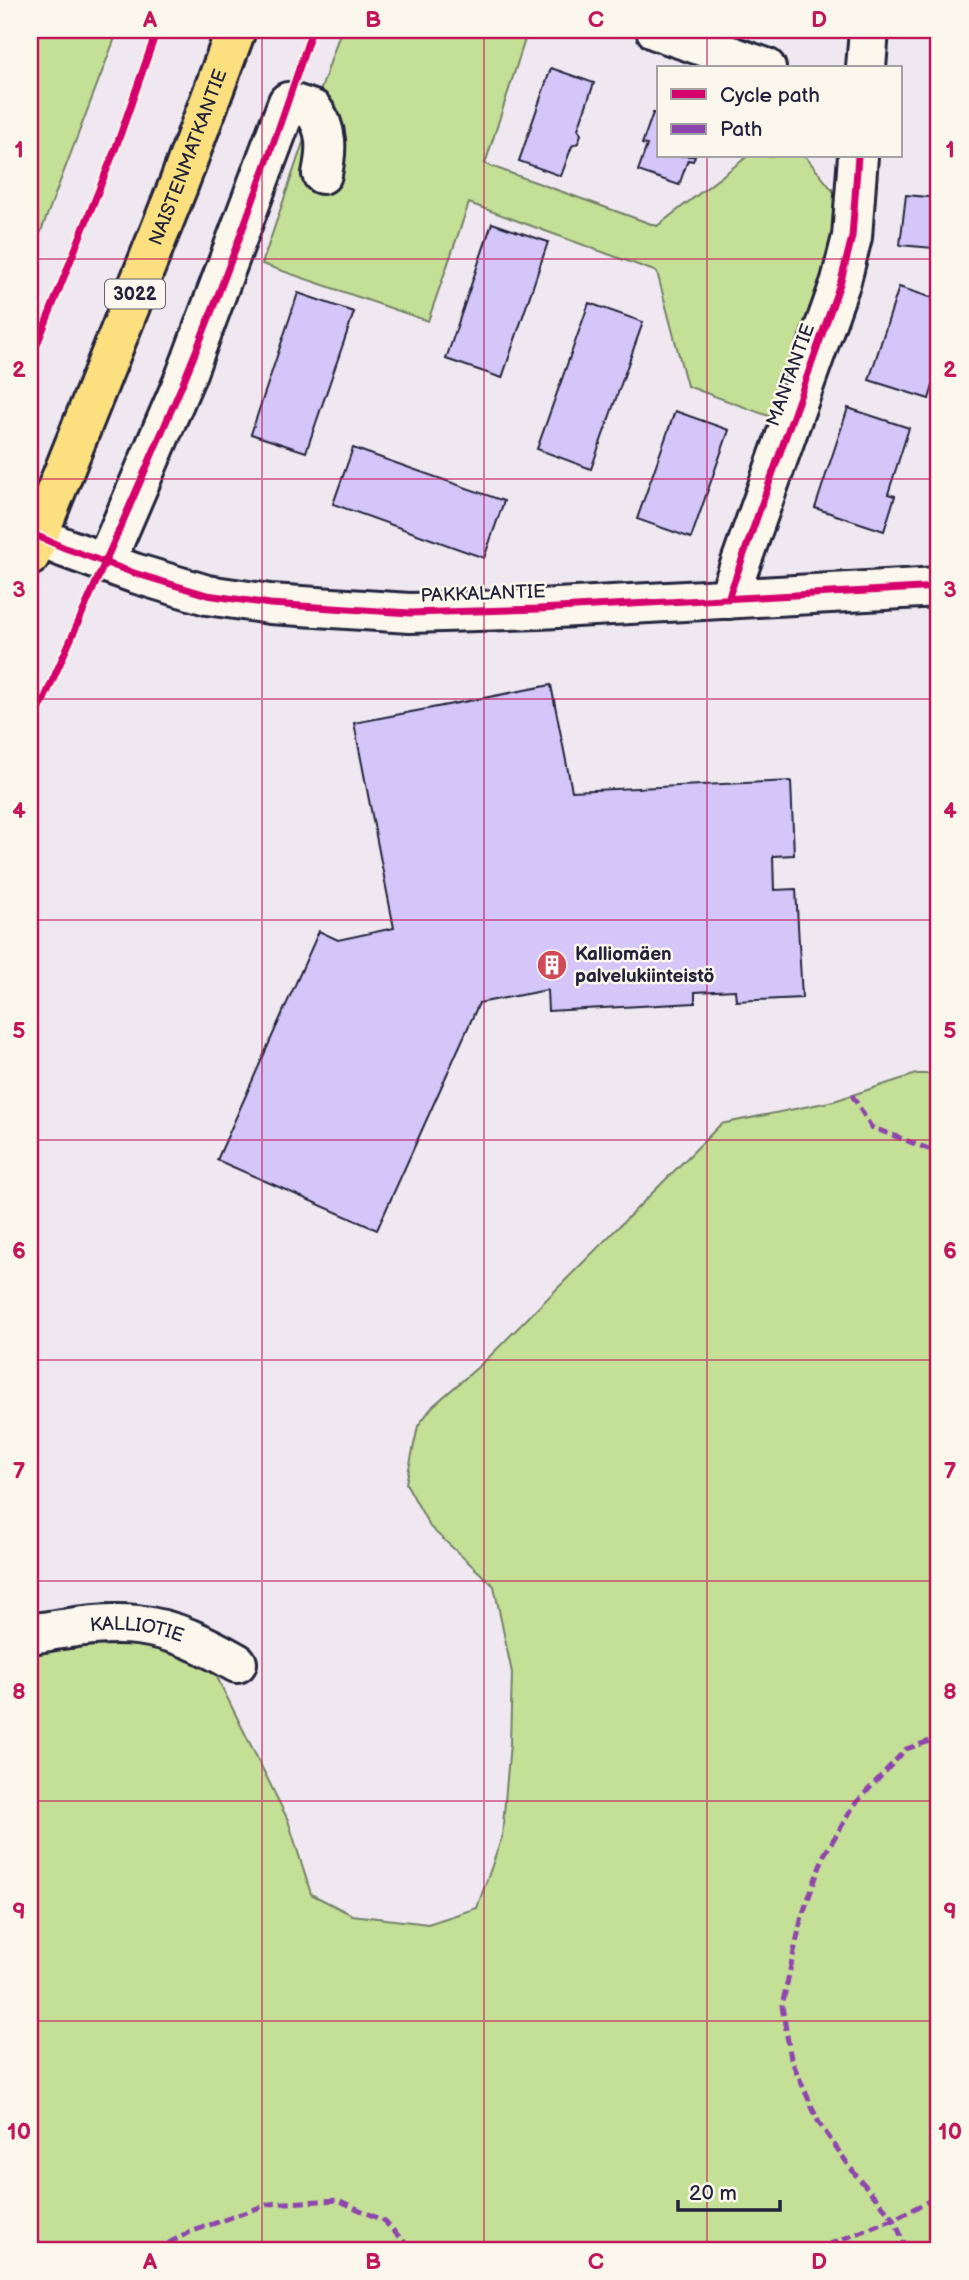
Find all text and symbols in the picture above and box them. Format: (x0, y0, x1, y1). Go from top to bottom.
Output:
text: A (142, 6, 158, 34)
text: B (365, 6, 381, 34)
text: C (588, 6, 604, 34)
text: D (811, 6, 827, 34)
street label: NAISTENMATKANTIE (144, 66, 232, 249)
legend (657, 66, 902, 158)
text: Cycle path (720, 83, 820, 108)
text: Path (720, 117, 762, 142)
text: 1 (14, 136, 24, 164)
text: 1 (945, 136, 955, 164)
road number: 3022 (105, 280, 165, 308)
street label: MANTANTIE (762, 321, 820, 429)
text: 2 (12, 356, 26, 384)
text: 2 (943, 356, 957, 384)
text: 3 (12, 576, 26, 604)
text: 3 (943, 576, 957, 604)
street label: PAKKALANTIE (420, 580, 546, 608)
text: 4 (12, 797, 26, 825)
text: 4 (943, 797, 957, 825)
place label: Kalliomäen palvelukiinteistö (575, 943, 715, 988)
building icon: Kalliomäen palvelukiinteistö (535, 948, 569, 982)
text: 5 (12, 1017, 26, 1045)
text: 5 (943, 1017, 957, 1045)
text: 6 (12, 1237, 26, 1265)
text: 6 (943, 1237, 957, 1265)
text: 7 (13, 1457, 26, 1485)
text: 7 (944, 1457, 957, 1485)
street label: KALLIOTIE (89, 1612, 187, 1647)
text: 8 (12, 1678, 26, 1706)
text: 8 (943, 1678, 957, 1706)
text: 9 (12, 1898, 26, 1926)
text: 9 (943, 1898, 957, 1926)
text: 10 (7, 2118, 31, 2146)
text: 10 (938, 2118, 962, 2146)
scale bar (678, 2168, 780, 2212)
text: 20 m (689, 2181, 737, 2206)
text: A (142, 2248, 158, 2276)
text: B (365, 2248, 381, 2276)
text: C (588, 2248, 604, 2276)
text: D (811, 2248, 827, 2276)

